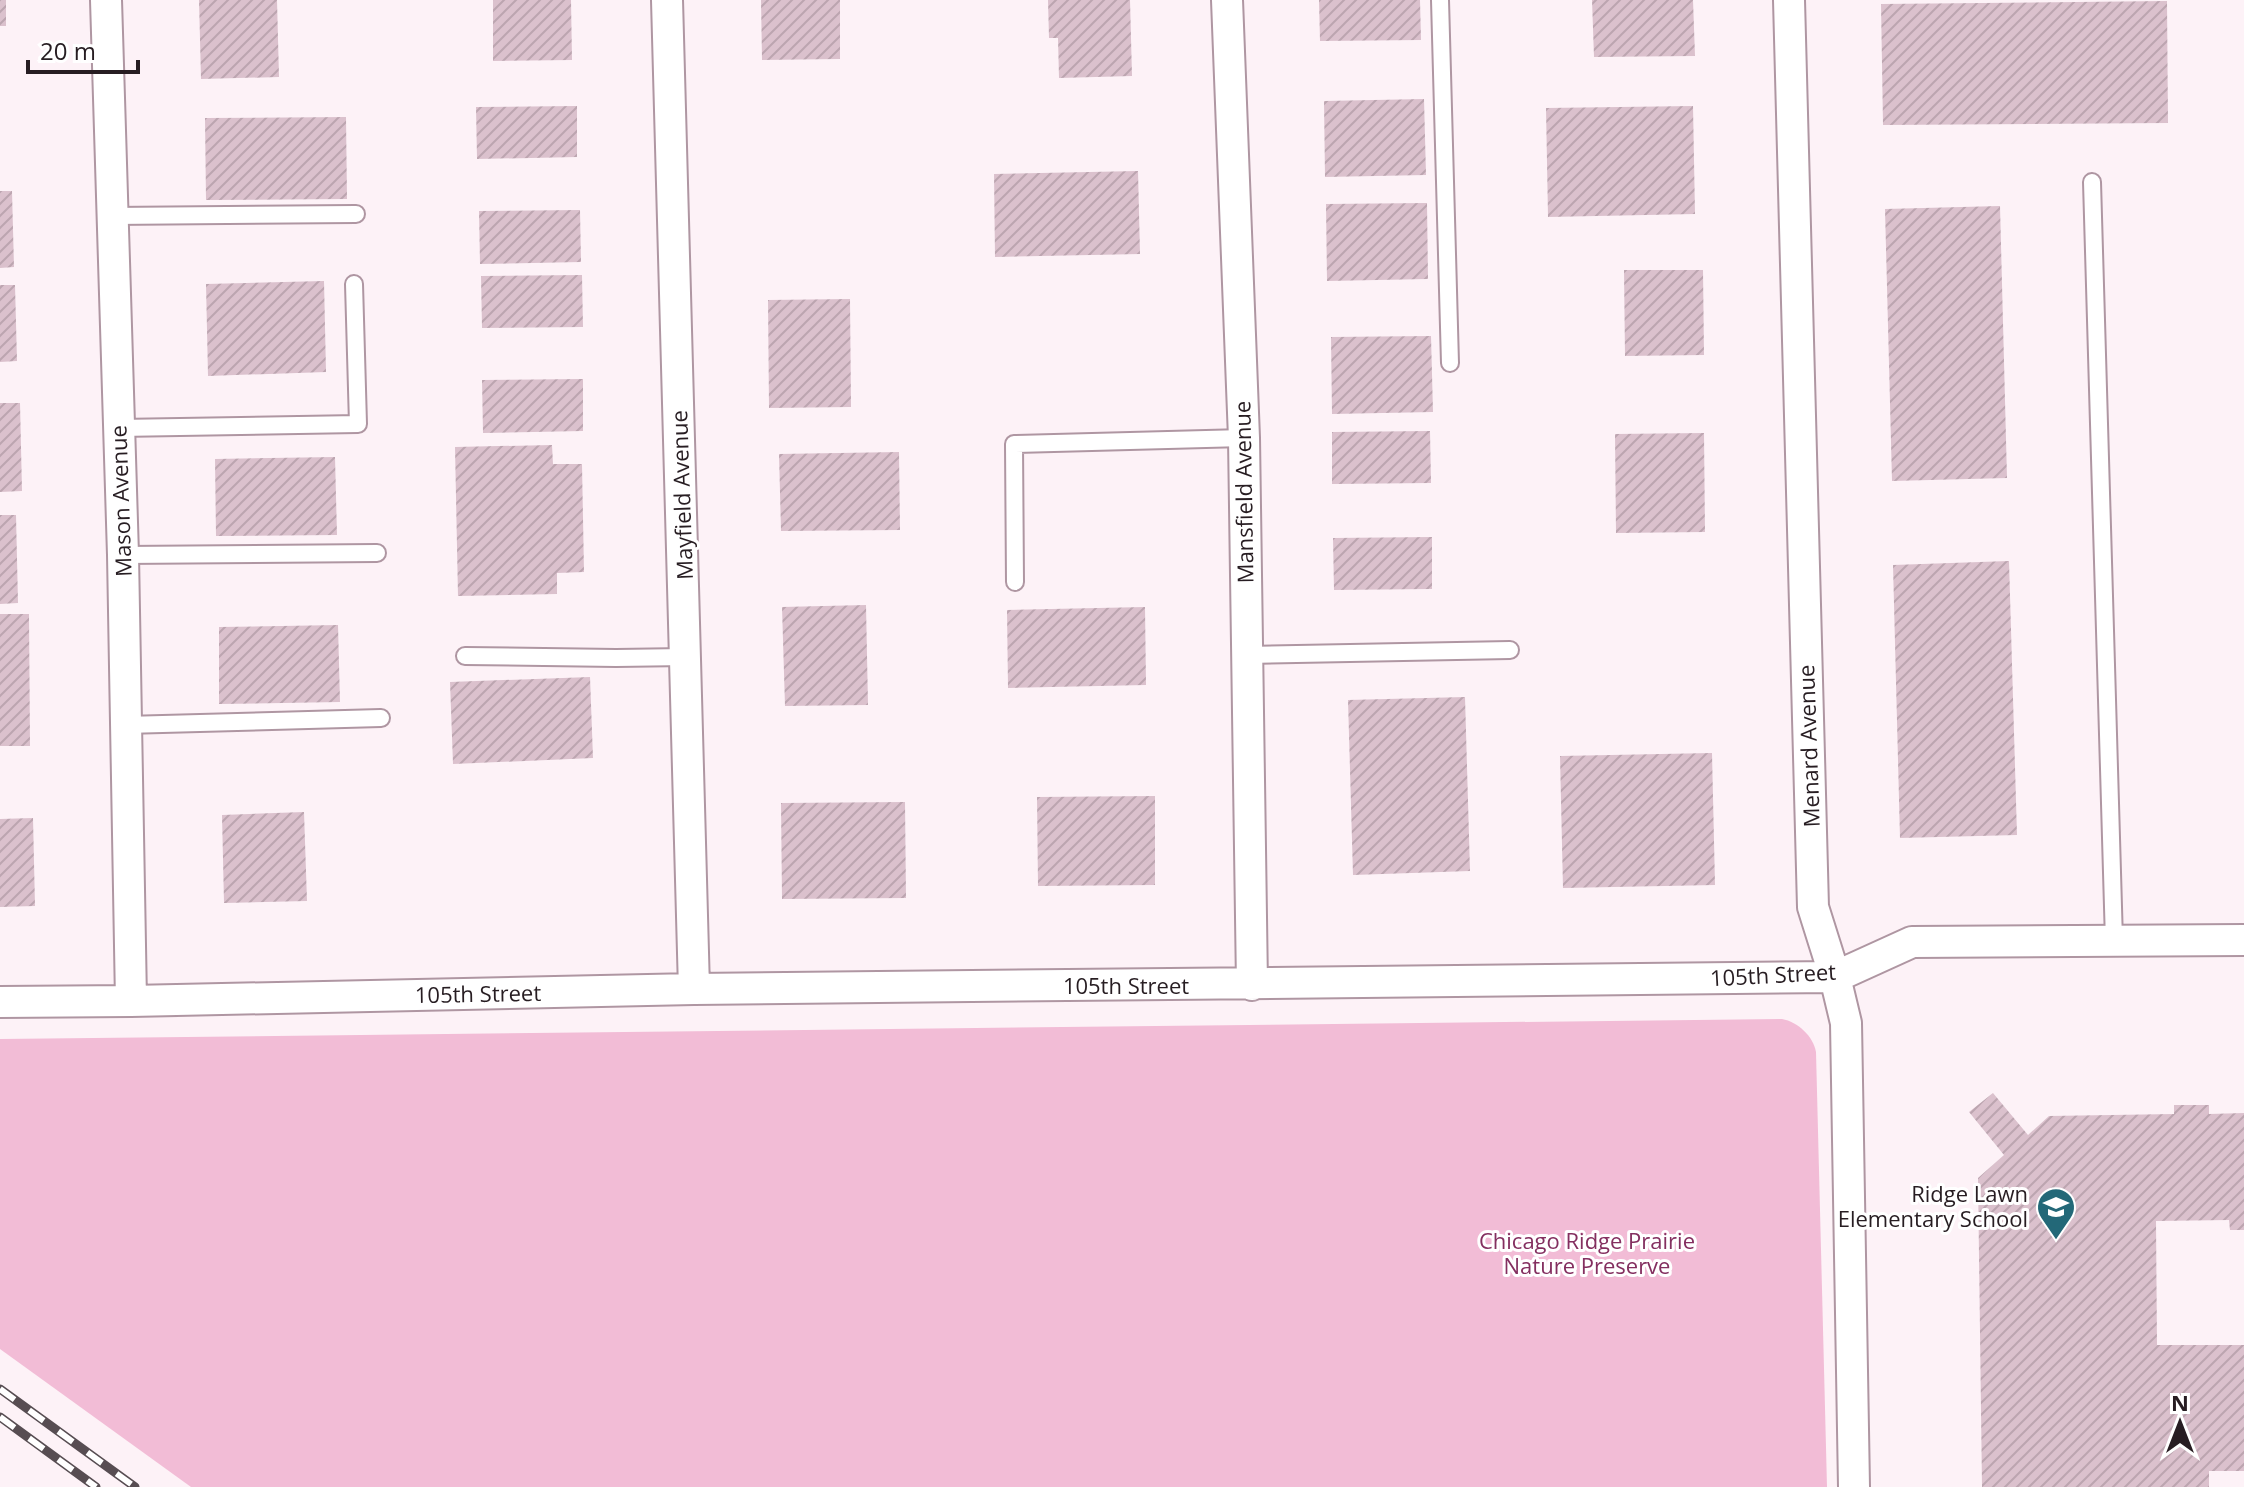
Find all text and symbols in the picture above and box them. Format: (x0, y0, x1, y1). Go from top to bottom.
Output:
scale bar (28, 24, 138, 74)
text: 20 m (40, 34, 96, 67)
street label: Mansfield Avenue (1226, 400, 1260, 584)
street label: Mayfield Avenue (663, 410, 699, 580)
street label: Mason Avenue (102, 425, 138, 577)
street label: Menard Avenue (1790, 664, 1826, 828)
street label: 105th Street (1709, 956, 1837, 992)
street label: 105th Street (1063, 970, 1189, 1000)
street label: 105th Street (415, 977, 542, 1009)
place label: Ridge Lawn Elementary School (1838, 1178, 2028, 1233)
school or university icon: Ridge Lawn Elementary School (2035, 1186, 2077, 1241)
park label: Chicago Ridge Prairie Nature Preserve (1479, 1225, 1695, 1280)
north arrow (2140, 1383, 2220, 1463)
text: N (2171, 1387, 2189, 1417)

